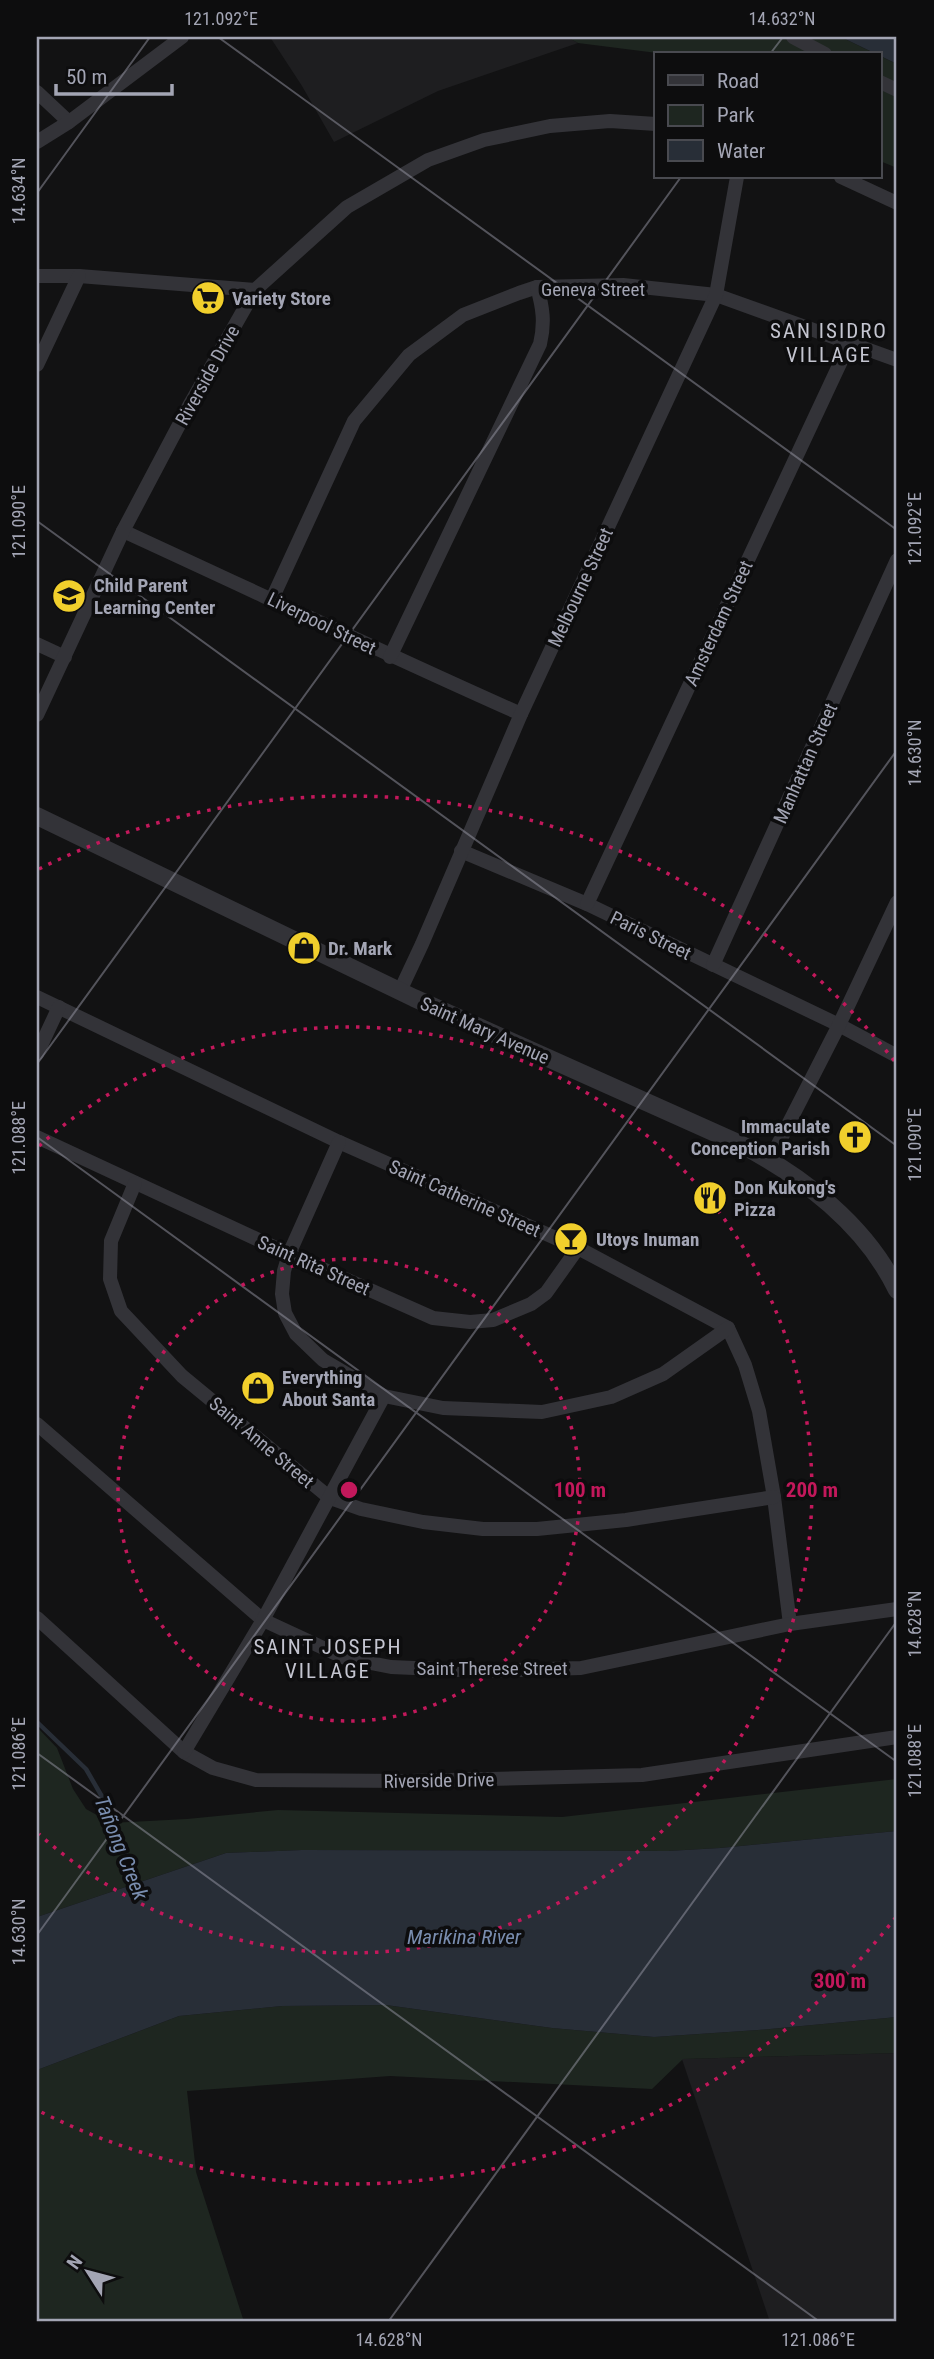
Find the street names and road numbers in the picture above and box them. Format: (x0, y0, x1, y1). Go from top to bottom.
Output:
street label: Geneva Street (541, 278, 645, 301)
street label: Riverside Drive (171, 321, 244, 429)
street label: Melbourne Street (543, 524, 618, 650)
street label: Amsterdam Street (679, 557, 758, 690)
street label: Liverpool Street (264, 587, 380, 660)
street label: Manhattan Street (769, 699, 842, 827)
street label: Paris Street (607, 906, 695, 965)
street label: Saint Mary Avenue (417, 992, 553, 1069)
street label: Saint Catherine Street (386, 1155, 544, 1242)
street label: Saint Rita Street (254, 1230, 374, 1300)
street label: Saint Anne Street (205, 1392, 319, 1493)
street label: Saint Therese Street (416, 1657, 568, 1680)
street label: Riverside Drive (383, 1768, 495, 1793)

